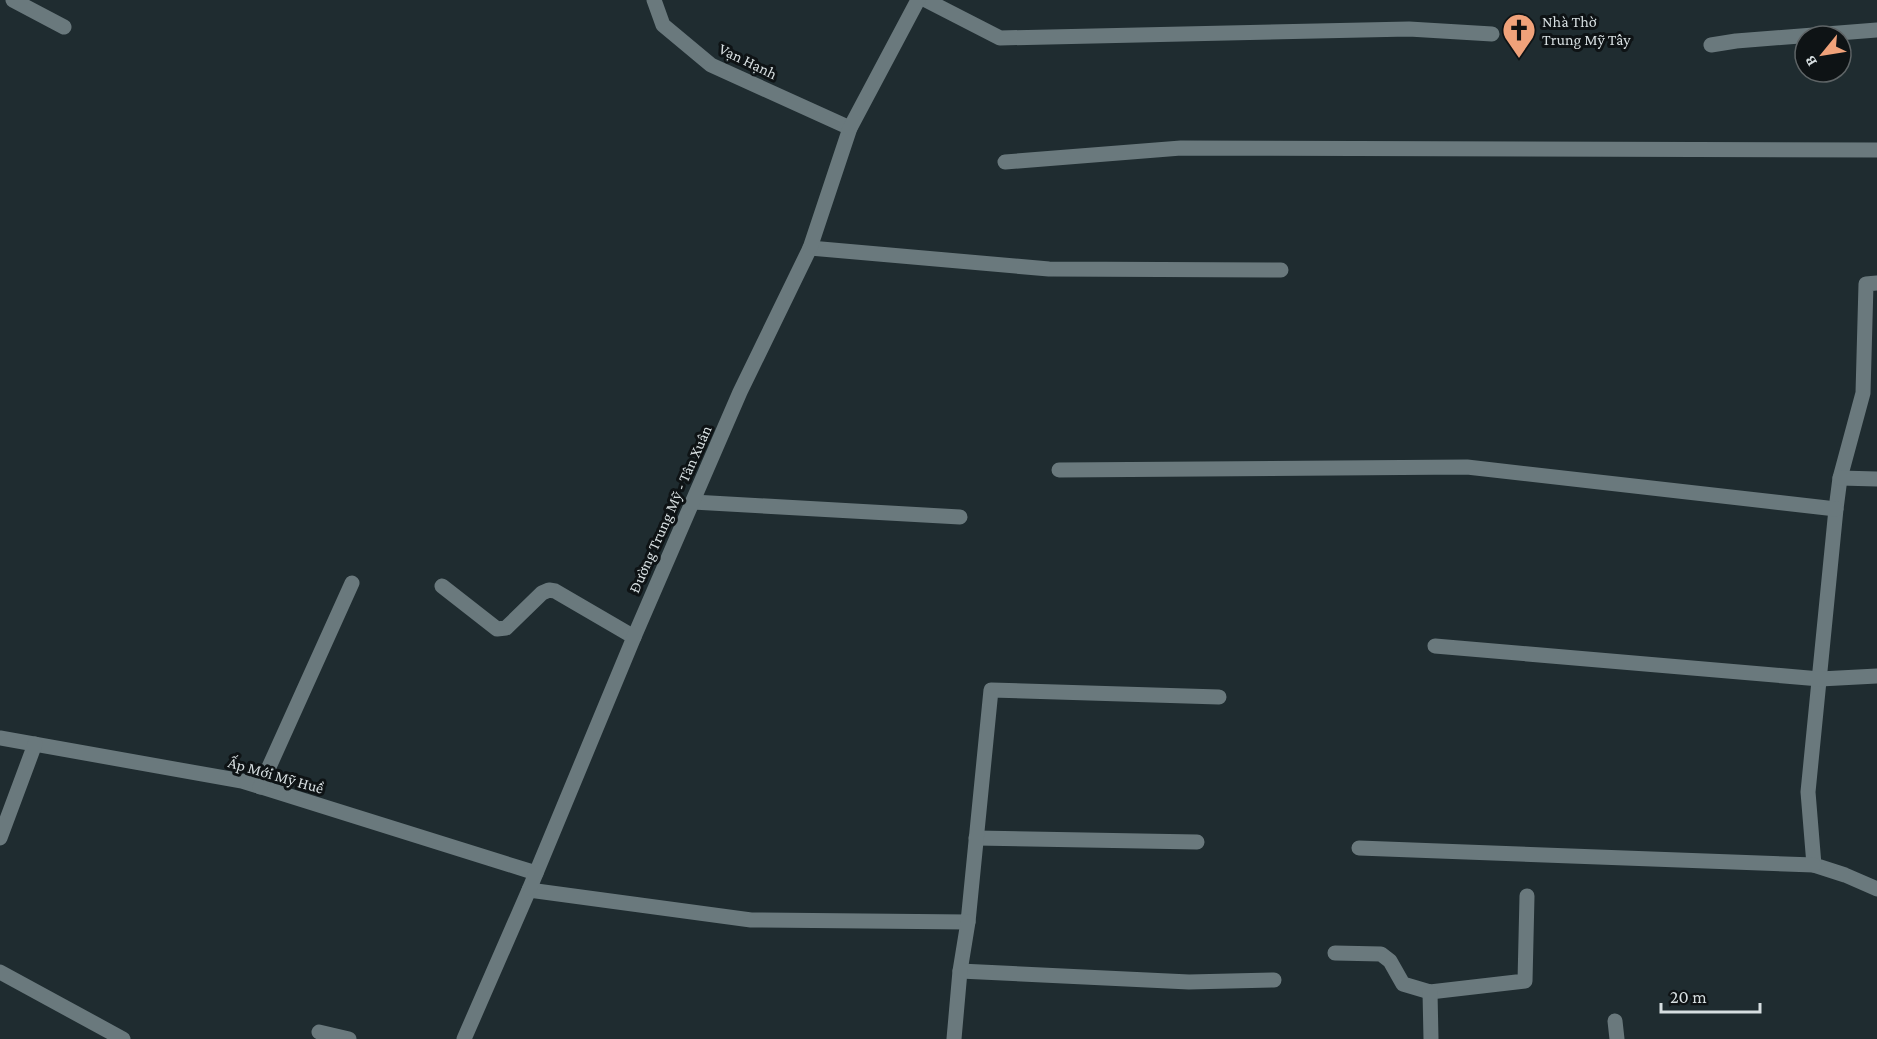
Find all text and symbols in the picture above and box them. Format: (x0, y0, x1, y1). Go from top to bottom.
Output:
church icon: Nhà Thờ Trung Mỹ Tây (1501, 12, 1537, 59)
place label: Nhà Thờ Trung Mỹ Tây (1542, 13, 1631, 49)
north arrow (1793, 24, 1853, 84)
street label: Vạn Hạnh (716, 40, 780, 83)
text: B (1801, 53, 1820, 70)
street label: Đường Trung Mỹ - Tân Xuân (625, 422, 716, 596)
street label: Ấp Mới Mỹ Huề (226, 752, 326, 798)
scale bar (1661, 976, 1760, 1014)
text: 20 m (1670, 987, 1707, 1007)

